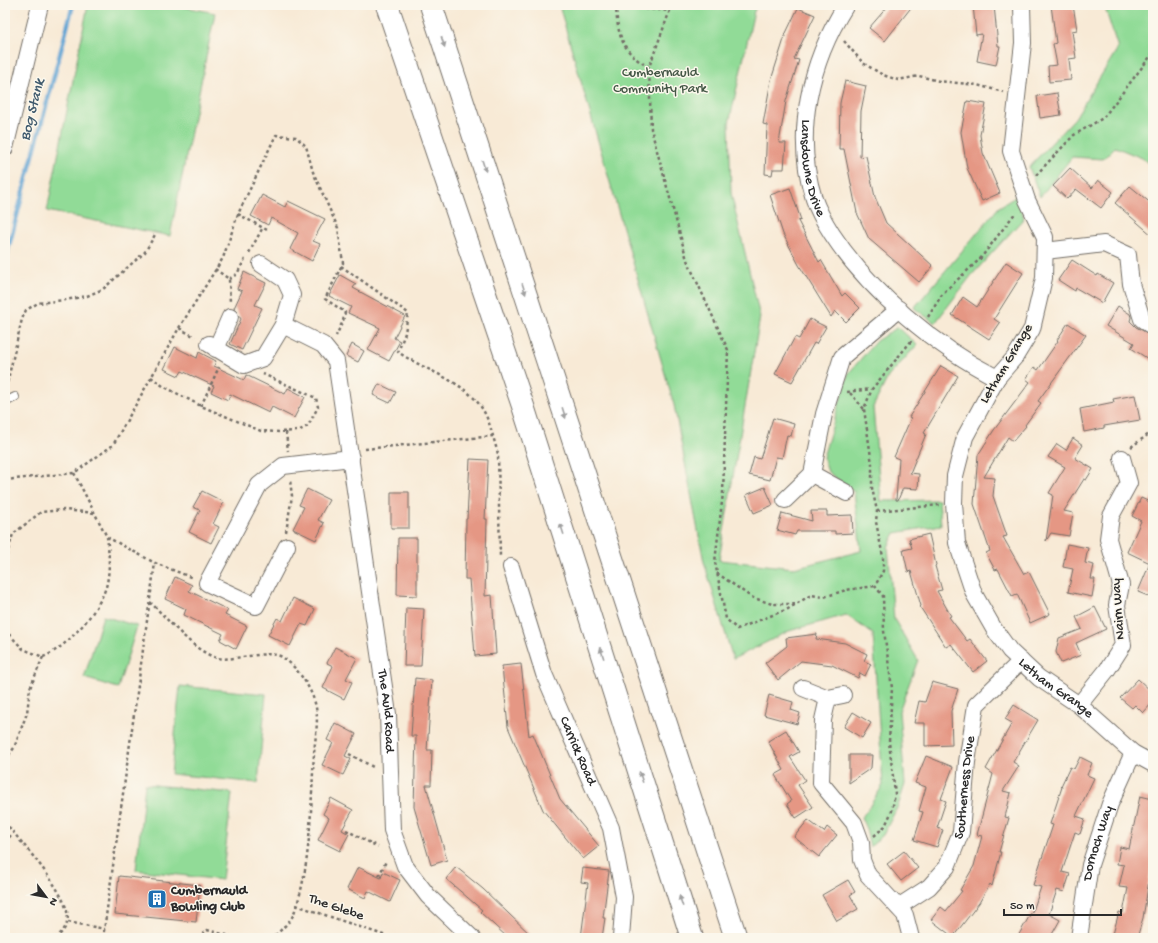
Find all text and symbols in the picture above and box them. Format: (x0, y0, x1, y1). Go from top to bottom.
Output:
one-way arrow (440, 36, 446, 48)
park label: Cumbernauld Community Park (613, 65, 709, 98)
water label: Bog Stank (17, 76, 50, 143)
street label: Lansdowne Drive (796, 119, 829, 220)
one-way arrow (481, 160, 487, 172)
one-way arrow (521, 284, 527, 296)
street label: Letham Grange (977, 320, 1038, 407)
one-way arrow (561, 407, 567, 419)
one-way arrow (559, 523, 565, 535)
street label: Nairn Way (1108, 578, 1130, 640)
one-way arrow (598, 647, 604, 659)
street label: Letham Grange (1014, 654, 1097, 723)
street label: The Auld Road (373, 667, 398, 755)
street label: Carrick Road (555, 714, 601, 790)
street label: Southerness Drive (950, 734, 980, 842)
one-way arrow (638, 771, 644, 783)
street label: Dornoch Way (1079, 803, 1117, 883)
north arrow (26, 877, 66, 917)
place label: Cumbernauld Bowling Club (170, 883, 249, 916)
building icon: Cumbernauld Bowling Club (146, 888, 168, 910)
street label: The Glebe (305, 890, 367, 926)
scale bar (1004, 891, 1121, 917)
text: N (46, 895, 60, 907)
one-way arrow (677, 895, 683, 907)
text: 50 m (1010, 900, 1035, 914)

